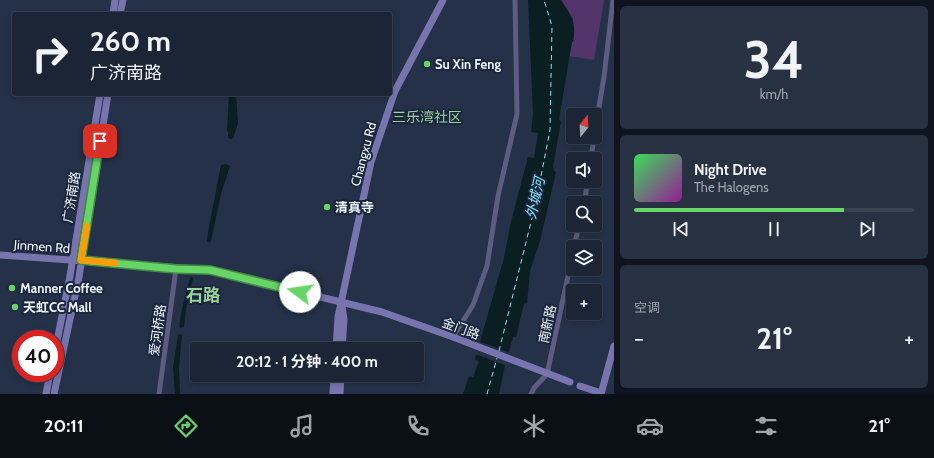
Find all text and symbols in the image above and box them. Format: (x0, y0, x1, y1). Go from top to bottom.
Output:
text: 260 m (90, 24, 171, 58)
icon: right (24, 28, 76, 80)
text: 34 (744, 28, 804, 91)
place label: Su Xin Feng (435, 56, 501, 72)
marker: Su Xin Feng (422, 59, 432, 69)
text: 广济南路 (90, 62, 162, 84)
text: km/h (760, 86, 788, 102)
district label: 三乐湾社区 (392, 108, 462, 126)
north arrow (566, 108, 602, 144)
map controls (566, 108, 602, 320)
street label: Changxu Rd (347, 120, 379, 188)
pin (83, 124, 117, 158)
icon: arrive (89, 130, 111, 152)
button: sound (566, 152, 602, 188)
text: Night Drive (694, 161, 767, 179)
street label: 广济南路 (59, 170, 83, 224)
water label: 外城河 (522, 173, 549, 220)
text: The Halogens (694, 179, 769, 195)
button: search (566, 196, 602, 232)
place label: 清真寺 (335, 199, 374, 215)
marker: 清真寺 (322, 202, 332, 212)
icon: previous (670, 218, 692, 240)
icon: pause (763, 218, 785, 240)
icon: next (856, 218, 878, 240)
street label: Jinmen Rd (12, 236, 71, 256)
button: layers (566, 240, 602, 276)
position arrow (279, 271, 321, 313)
place label: Manner Coffee (20, 280, 103, 296)
marker: Manner Coffee (7, 283, 17, 293)
button: + (566, 284, 602, 320)
district label: 石路 (186, 285, 221, 305)
place label: 天虹CC Mall (23, 299, 92, 315)
text: 空调 (634, 299, 660, 315)
marker: 天虹CC Mall (10, 302, 20, 312)
street label: 爱河桥路 (145, 303, 169, 357)
street label: 南新路 (535, 303, 559, 345)
street label: 金门路 (440, 314, 482, 342)
text: 21° (756, 320, 792, 357)
text: − (634, 325, 644, 352)
text: + (904, 325, 914, 352)
speed limit sign: 40 (12, 330, 64, 382)
text: 20:12 · 1 分钟 · 400 m (236, 353, 378, 371)
icon: directions (172, 412, 200, 440)
icon: music (288, 412, 316, 440)
icon: phone (404, 412, 432, 440)
icon: climate (520, 412, 548, 440)
icon: car (636, 412, 664, 440)
icon: filters (752, 412, 780, 440)
text: 20:11 (44, 415, 84, 437)
text: 21° (868, 415, 890, 437)

